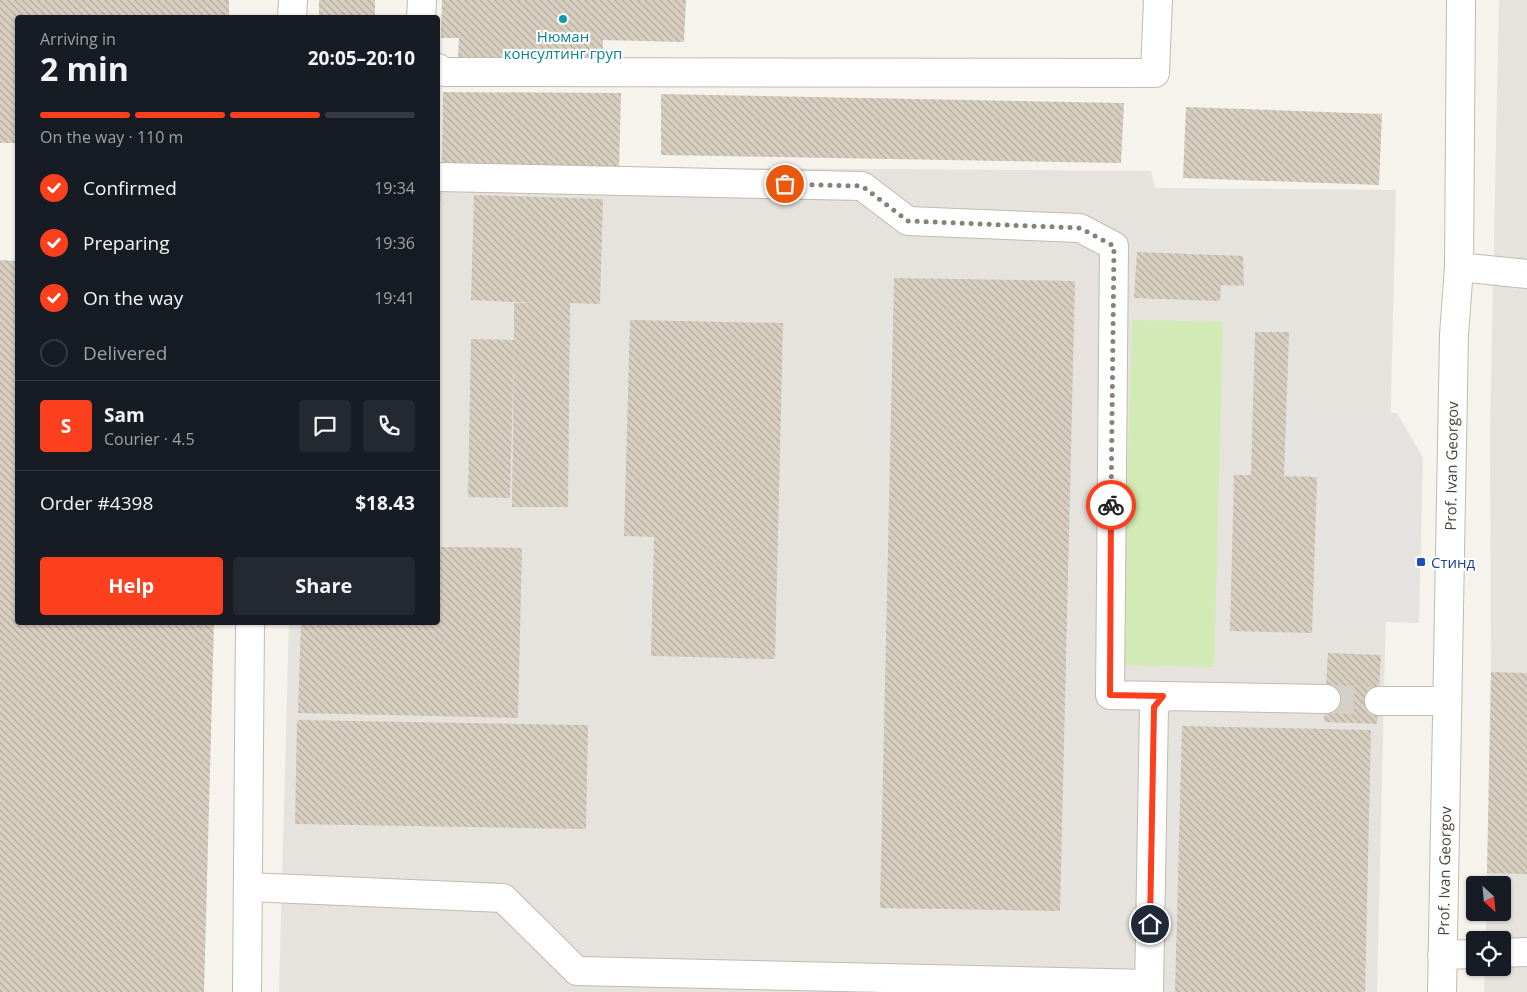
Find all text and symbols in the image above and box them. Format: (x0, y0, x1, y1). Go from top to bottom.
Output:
marker: Нюман консултинг груп (557, 13, 569, 25)
place label: Нюман консултинг груп (504, 26, 622, 63)
text: Arriving in (40, 28, 116, 50)
text: 20:05–20:10 (308, 45, 415, 71)
text: 2 min (40, 47, 129, 90)
text: On the way · 110 m (40, 126, 183, 148)
pin (764, 163, 806, 205)
icon: bag (771, 170, 799, 198)
icon: check (40, 174, 68, 202)
text: Confirmed (83, 175, 177, 201)
text: 19:34 (374, 177, 415, 199)
icon: check (40, 229, 68, 257)
text: Preparing (83, 230, 170, 256)
text: 19:36 (374, 232, 415, 254)
icon: check (40, 284, 68, 312)
text: On the way (83, 285, 183, 311)
text: 19:41 (374, 287, 415, 309)
text: Delivered (83, 340, 167, 366)
button: chat (299, 400, 351, 452)
button: phone (363, 400, 415, 452)
street label: Prof. Ivan Georgov (1440, 401, 1462, 531)
text: Sam (104, 402, 145, 428)
text: S (61, 413, 71, 439)
text: Courier · 4.5 (104, 428, 195, 450)
courier (1086, 480, 1136, 530)
text: Order #4398 (40, 490, 153, 516)
text: $18.43 (355, 490, 415, 516)
icon: bike (1097, 491, 1125, 519)
place label: Стинд (1431, 552, 1476, 572)
marker: Стинд (1415, 556, 1427, 568)
button: Help (40, 557, 223, 615)
button: Share (233, 557, 415, 615)
street label: Prof. Ivan Georgov (1433, 806, 1455, 936)
north arrow (1466, 876, 1511, 921)
map controls (1466, 876, 1511, 976)
pin (1129, 903, 1171, 945)
icon: home (1136, 910, 1164, 938)
button: locate (1466, 931, 1511, 976)

